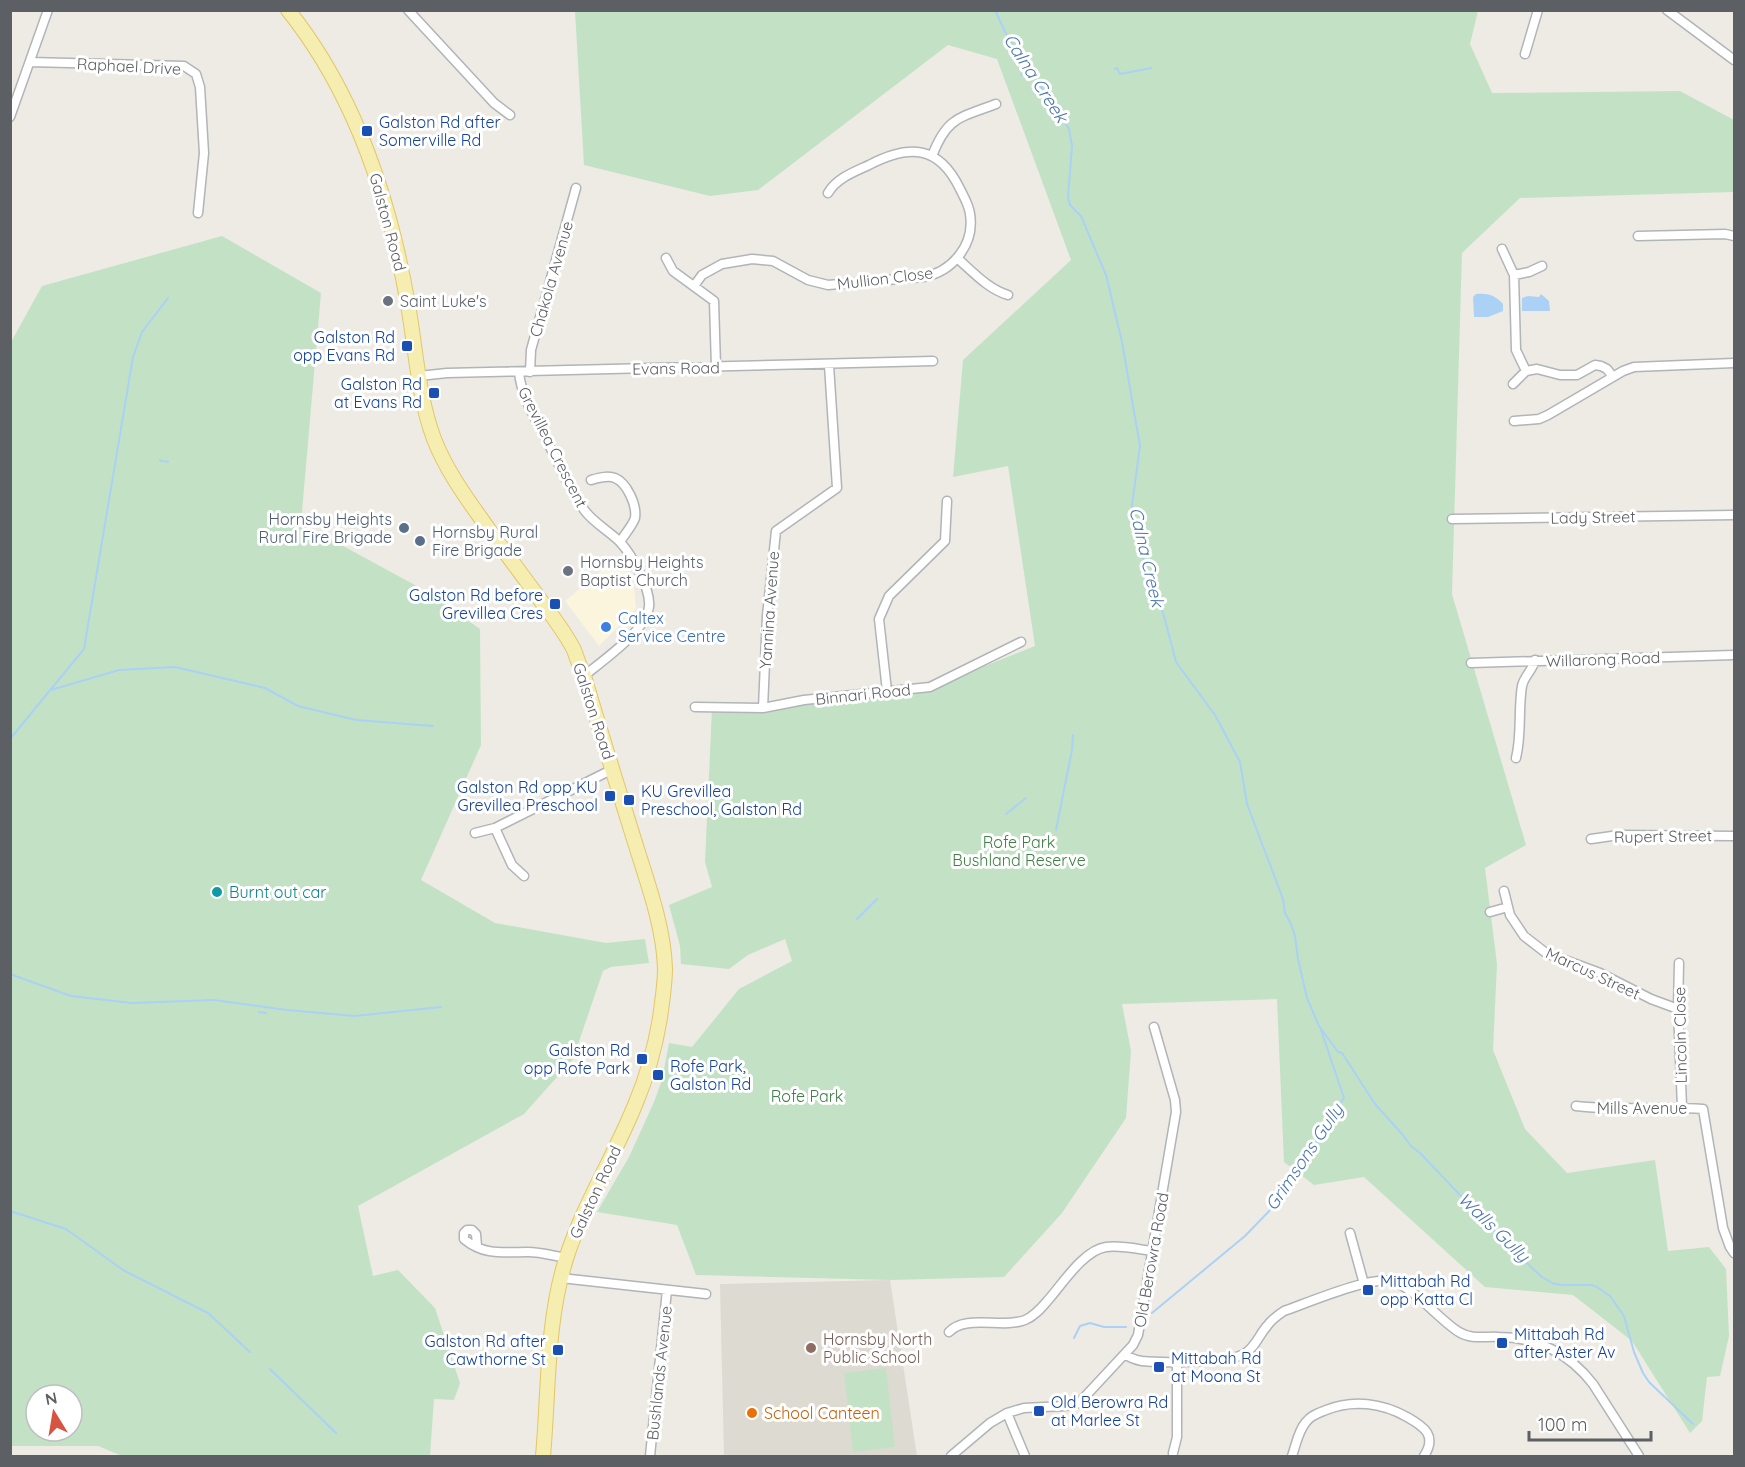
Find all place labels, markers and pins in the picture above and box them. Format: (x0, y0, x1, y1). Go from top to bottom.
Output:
place label: Galston Rd after Somerville Rd (379, 112, 501, 150)
marker: Galston Rd after Somerville Rd (360, 124, 374, 138)
place label: Saint Luke's (400, 291, 487, 311)
marker: Saint Luke's (381, 294, 395, 308)
place label: Galston Rd opp Evans Rd (293, 327, 395, 365)
marker: Galston Rd opp Evans Rd (400, 339, 414, 353)
place label: Galston Rd at Evans Rd (334, 374, 422, 412)
marker: Galston Rd at Evans Rd (427, 386, 441, 400)
place label: Hornsby Heights Rural Fire Brigade (259, 509, 392, 547)
marker: Hornsby Heights Rural Fire Brigade (397, 521, 411, 535)
place label: Hornsby Rural Fire Brigade (432, 522, 538, 560)
marker: Hornsby Rural Fire Brigade (413, 534, 427, 548)
place label: Hornsby Heights Baptist Church (580, 552, 704, 590)
marker: Hornsby Heights Baptist Church (561, 564, 575, 578)
place label: Galston Rd before Grevillea Cres (409, 585, 543, 623)
marker: Galston Rd before Grevillea Cres (548, 597, 562, 611)
place label: Caltex Service Centre (618, 608, 726, 646)
marker: Caltex Service Centre (599, 620, 613, 634)
place label: Galston Rd opp KU Grevillea Preschool (457, 777, 598, 815)
place label: KU Grevillea Preschool, Galston Rd (641, 781, 802, 819)
marker: Galston Rd opp KU Grevillea Preschool (603, 789, 617, 803)
marker: KU Grevillea Preschool, Galston Rd (622, 793, 636, 807)
place label: Burnt out car (229, 882, 326, 902)
marker: Burnt out car (210, 885, 224, 899)
place label: Galston Rd opp Rofe Park (524, 1040, 630, 1078)
marker: Galston Rd opp Rofe Park (635, 1052, 649, 1066)
place label: Rofe Park, Galston Rd (670, 1056, 751, 1094)
marker: Rofe Park, Galston Rd (651, 1068, 665, 1082)
place label: Mittabah Rd opp Katta Cl (1380, 1271, 1473, 1309)
marker: Mittabah Rd opp Katta Cl (1361, 1283, 1375, 1297)
place label: Mittabah Rd after Aster Av (1514, 1324, 1616, 1362)
place label: Hornsby North Public School (823, 1329, 932, 1367)
place label: Galston Rd after Cawthorne St (424, 1331, 546, 1369)
marker: Mittabah Rd after Aster Av (1495, 1336, 1509, 1350)
marker: Hornsby North Public School (804, 1341, 818, 1355)
marker: Galston Rd after Cawthorne St (551, 1343, 565, 1357)
place label: Mittabah Rd at Moona St (1171, 1348, 1261, 1386)
marker: Mittabah Rd at Moona St (1152, 1360, 1166, 1374)
place label: Old Berowra Rd at Marlee St (1051, 1392, 1168, 1430)
place label: School Canteen (764, 1403, 880, 1423)
marker: Old Berowra Rd at Marlee St (1032, 1404, 1046, 1418)
marker: School Canteen (745, 1406, 759, 1420)

